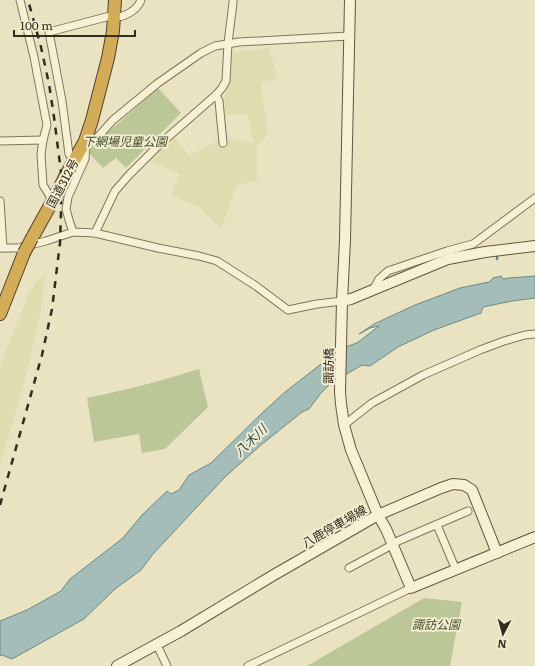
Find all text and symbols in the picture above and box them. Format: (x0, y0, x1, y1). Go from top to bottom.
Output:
scale bar (14, 12, 135, 38)
text: 100 m (20, 16, 53, 34)
park label: 下網場児童公園 (83, 132, 169, 150)
street label: 国道312号 (41, 155, 83, 211)
street label: 諏訪橋 (319, 348, 337, 384)
water label: 八木川 (229, 418, 272, 460)
street label: 八鹿停車場線 (298, 500, 370, 552)
north arrow (483, 614, 523, 654)
park label: 諏訪公園 (412, 615, 462, 633)
text: N (496, 637, 507, 653)

